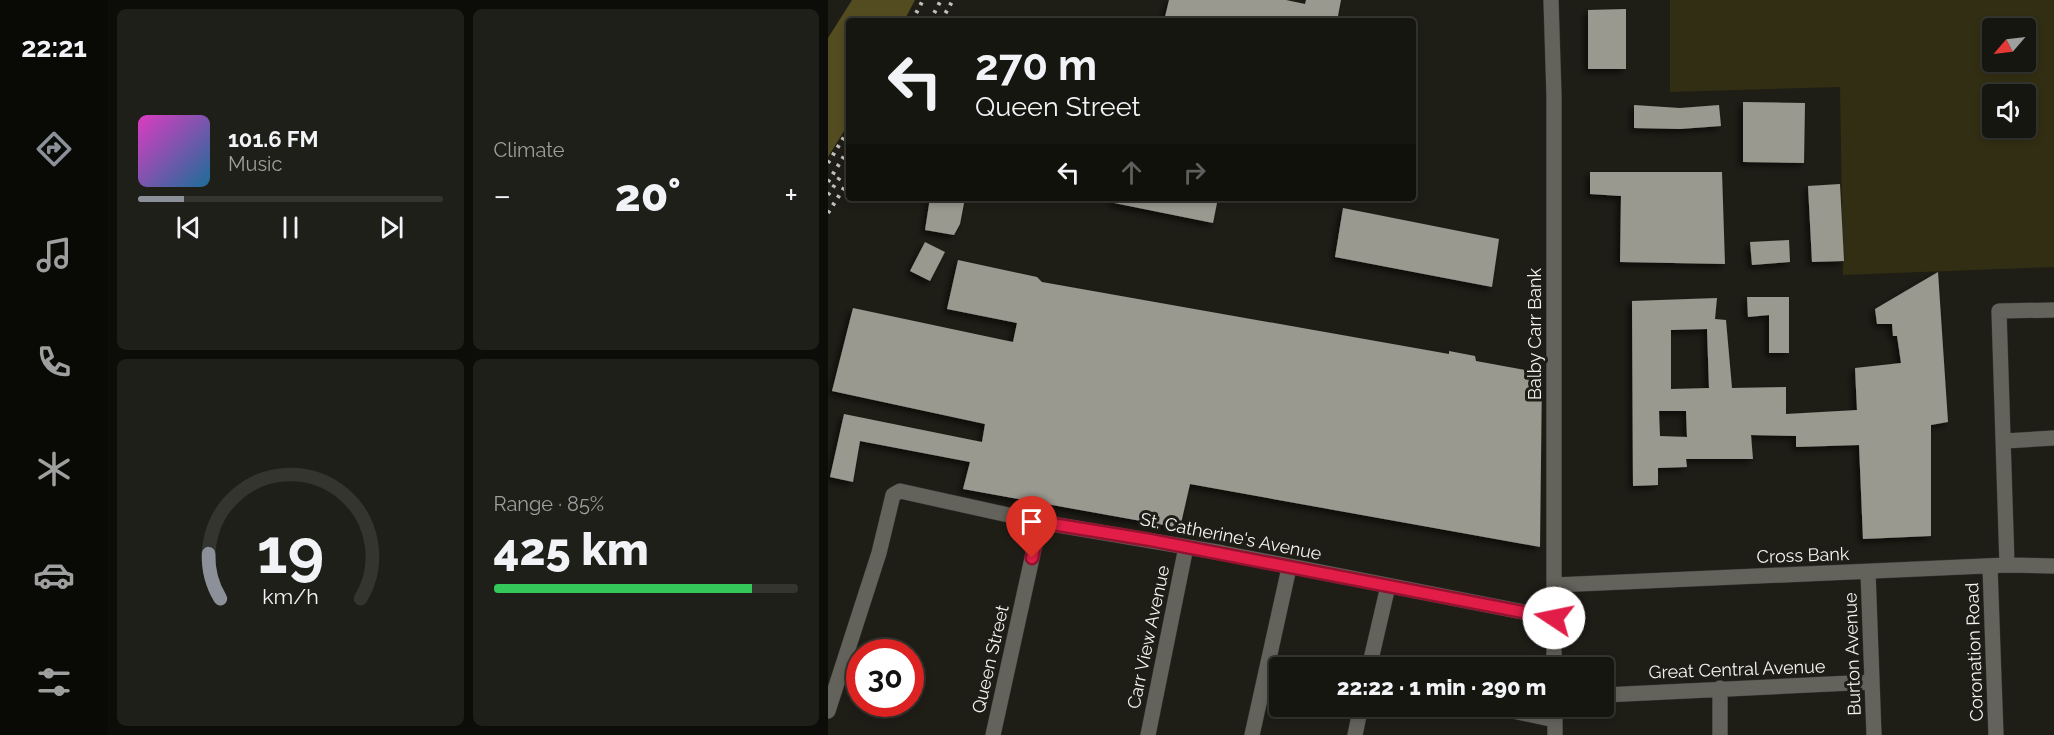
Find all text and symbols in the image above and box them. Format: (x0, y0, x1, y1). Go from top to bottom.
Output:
north arrow (1982, 18, 2036, 72)
map controls (1982, 18, 2036, 138)
text: 22:21 (21, 32, 87, 63)
text: 270 m (975, 41, 1097, 90)
icon: left (876, 42, 954, 120)
button: sound (1982, 84, 2036, 138)
text: Queen Street (975, 91, 1140, 122)
text: 101.6 FM (228, 126, 319, 152)
icon: directions (33, 128, 75, 170)
text: Climate (494, 138, 565, 162)
text: Music (228, 152, 282, 176)
icon: left (1052, 156, 1085, 189)
icon: ahead (1115, 156, 1148, 189)
icon: right (1178, 156, 1211, 189)
text: 20° (615, 169, 681, 222)
text: − (494, 176, 511, 215)
text: + (784, 176, 798, 215)
icon: previous (172, 211, 205, 244)
icon: pause (274, 211, 307, 244)
icon: next (375, 211, 408, 244)
icon: music (33, 234, 75, 276)
street label: Balby Carr Bank (1524, 267, 1545, 400)
icon: phone (33, 341, 75, 383)
icon: climate (33, 448, 75, 490)
text: Range · 85% (494, 492, 604, 516)
pin (1006, 496, 1057, 558)
icon: arrive (1015, 505, 1048, 538)
street label: St. Catherine's Avenue (1139, 508, 1324, 564)
text: 19 (256, 514, 324, 588)
text: 425 km (494, 523, 649, 576)
street label: Cross Bank (1756, 543, 1850, 567)
icon: car (33, 554, 75, 596)
street label: Carr View Avenue (1123, 563, 1174, 711)
street label: Coronation Road (1961, 582, 1987, 722)
text: km/h (262, 585, 319, 610)
position arrow (1522, 586, 1586, 650)
street label: Burton Avenue (1839, 592, 1865, 716)
street label: Queen Street (967, 603, 1013, 715)
speed limit sign: 30 (846, 639, 924, 717)
street label: Great Central Avenue (1648, 655, 1826, 683)
icon: filters (33, 661, 75, 703)
text: 22:22 · 1 min · 290 m (1337, 674, 1546, 700)

